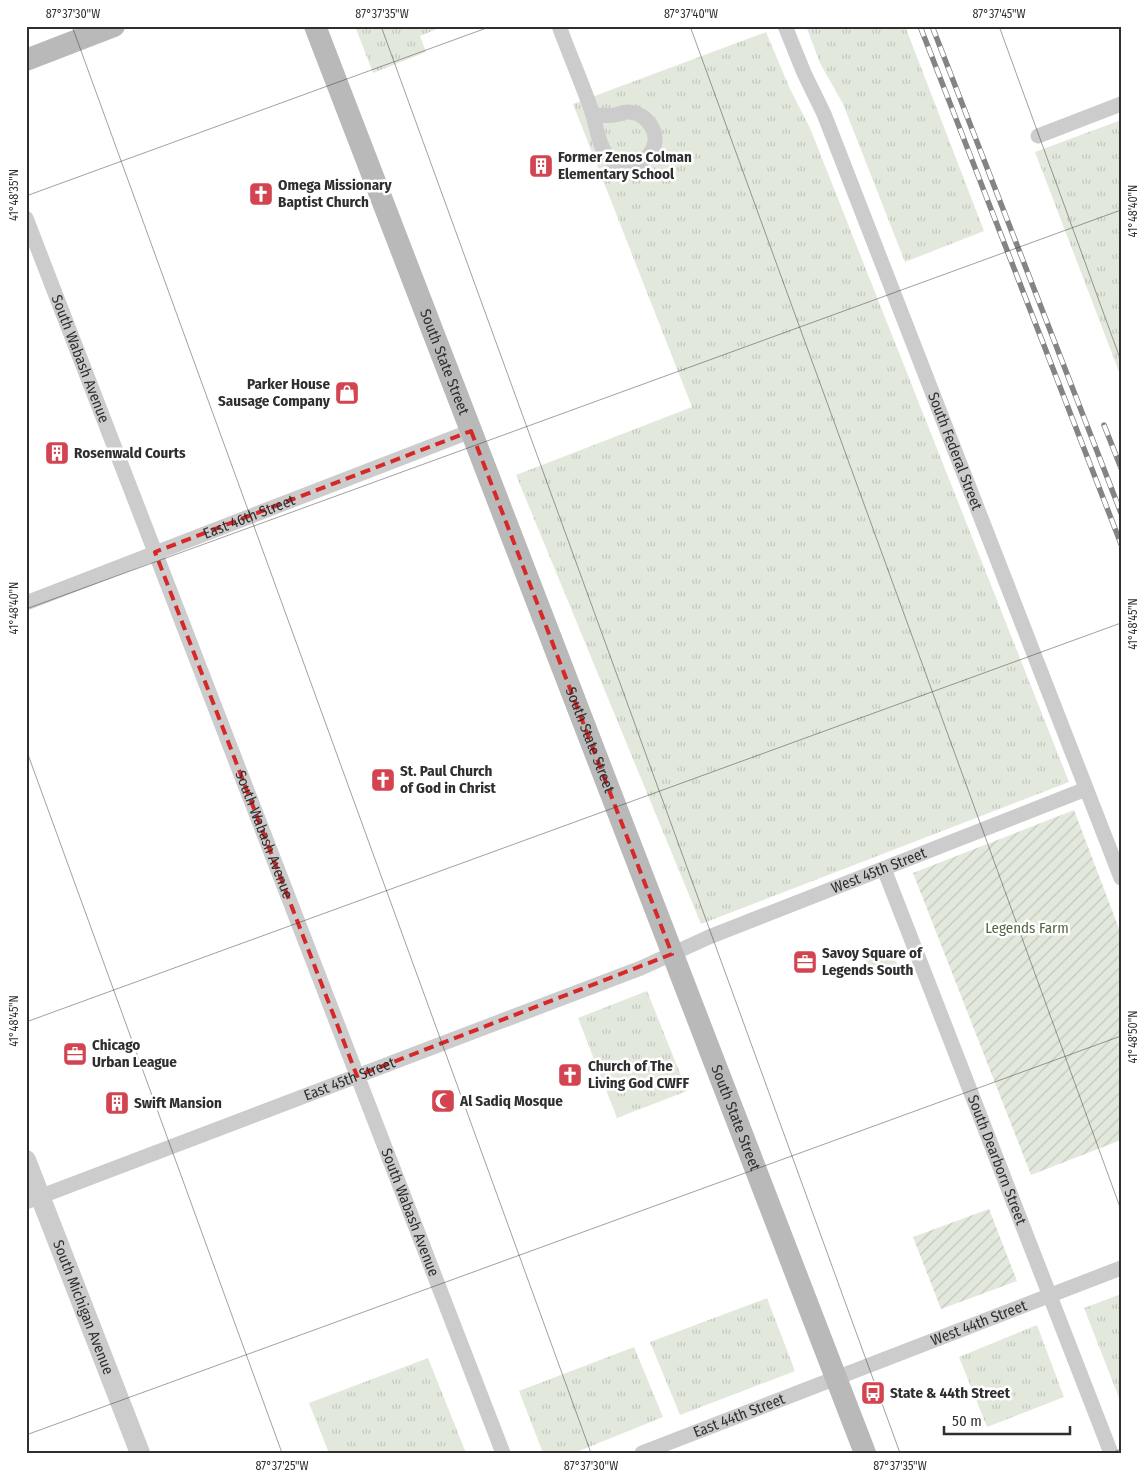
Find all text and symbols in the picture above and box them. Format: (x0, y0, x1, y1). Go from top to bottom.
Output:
text: 87°37'30"W (46, 7, 100, 21)
text: 87°37'35"W (355, 7, 409, 21)
text: 87°37'40"W (664, 7, 718, 21)
text: 87°37'45"W (972, 7, 1026, 21)
place label: Former Zenos Colman Elementary School (558, 148, 692, 183)
building icon: Former Zenos Colman Elementary School (528, 153, 554, 179)
text: 41°48'35"N (7, 169, 21, 221)
place label: Omega Missionary Baptist Church (278, 176, 393, 211)
church icon: Omega Missionary Baptist Church (248, 181, 274, 207)
text: 41°48'40"N (1126, 185, 1140, 237)
street label: South Wabash Avenue (48, 292, 113, 425)
street label: South State Street (416, 307, 473, 417)
place label: Parker House Sausage Company (218, 375, 331, 410)
shop icon: Parker House Sausage Company (334, 380, 360, 406)
street label: South Federal Street (924, 390, 986, 513)
building icon: Rosenwald Courts (44, 440, 70, 466)
place label: Rosenwald Courts (74, 444, 186, 462)
street label: East 46th Street (200, 491, 297, 543)
text: 41°48'40"N (7, 582, 21, 634)
text: 41°48'45"N (1126, 598, 1140, 650)
street label: South State Street (562, 684, 619, 795)
place label: St. Paul Church of God in Christ (400, 762, 497, 797)
church icon: St. Paul Church of God in Christ (370, 767, 396, 793)
street label: South Wabash Avenue (231, 768, 297, 901)
street label: West 45th Street (829, 844, 929, 897)
park label: Legends Farm (985, 919, 1069, 937)
place label: Savoy Square of Legends South (822, 944, 923, 979)
office icon: Savoy Square of Legends South (792, 949, 818, 975)
text: 41°48'45"N (7, 995, 21, 1047)
text: 41°48'50"N (1126, 1011, 1140, 1063)
place label: Chicago Urban League (92, 1036, 177, 1071)
office icon: Chicago Urban League (62, 1041, 88, 1067)
street label: East 45th Street (301, 1053, 398, 1104)
place label: Church of The Living God CWFF (588, 1057, 689, 1092)
church icon: Church of The Living God CWFF (557, 1062, 583, 1088)
street label: South State Street (707, 1062, 764, 1173)
mosque icon: Al Sadiq Mosque (430, 1088, 456, 1114)
building icon: Swift Mansion (104, 1090, 130, 1116)
place label: Al Sadiq Mosque (459, 1092, 563, 1110)
street label: South Dearborn Street (964, 1092, 1030, 1227)
place label: Swift Mansion (134, 1094, 222, 1112)
street label: South Wabash Avenue (377, 1146, 443, 1279)
street label: South Michigan Avenue (49, 1237, 118, 1377)
street label: West 44th Street (928, 1296, 1029, 1350)
bus stop icon: State & 44th Street (860, 1380, 886, 1406)
place label: State & 44th Street (890, 1384, 1011, 1402)
street label: East 44th Street (691, 1390, 787, 1441)
scale bar (944, 1404, 1071, 1436)
text: 50 m (952, 1412, 982, 1430)
text: 87°37'25"W (255, 1459, 309, 1473)
text: 87°37'30"W (564, 1459, 618, 1473)
text: 87°37'35"W (873, 1459, 927, 1473)

